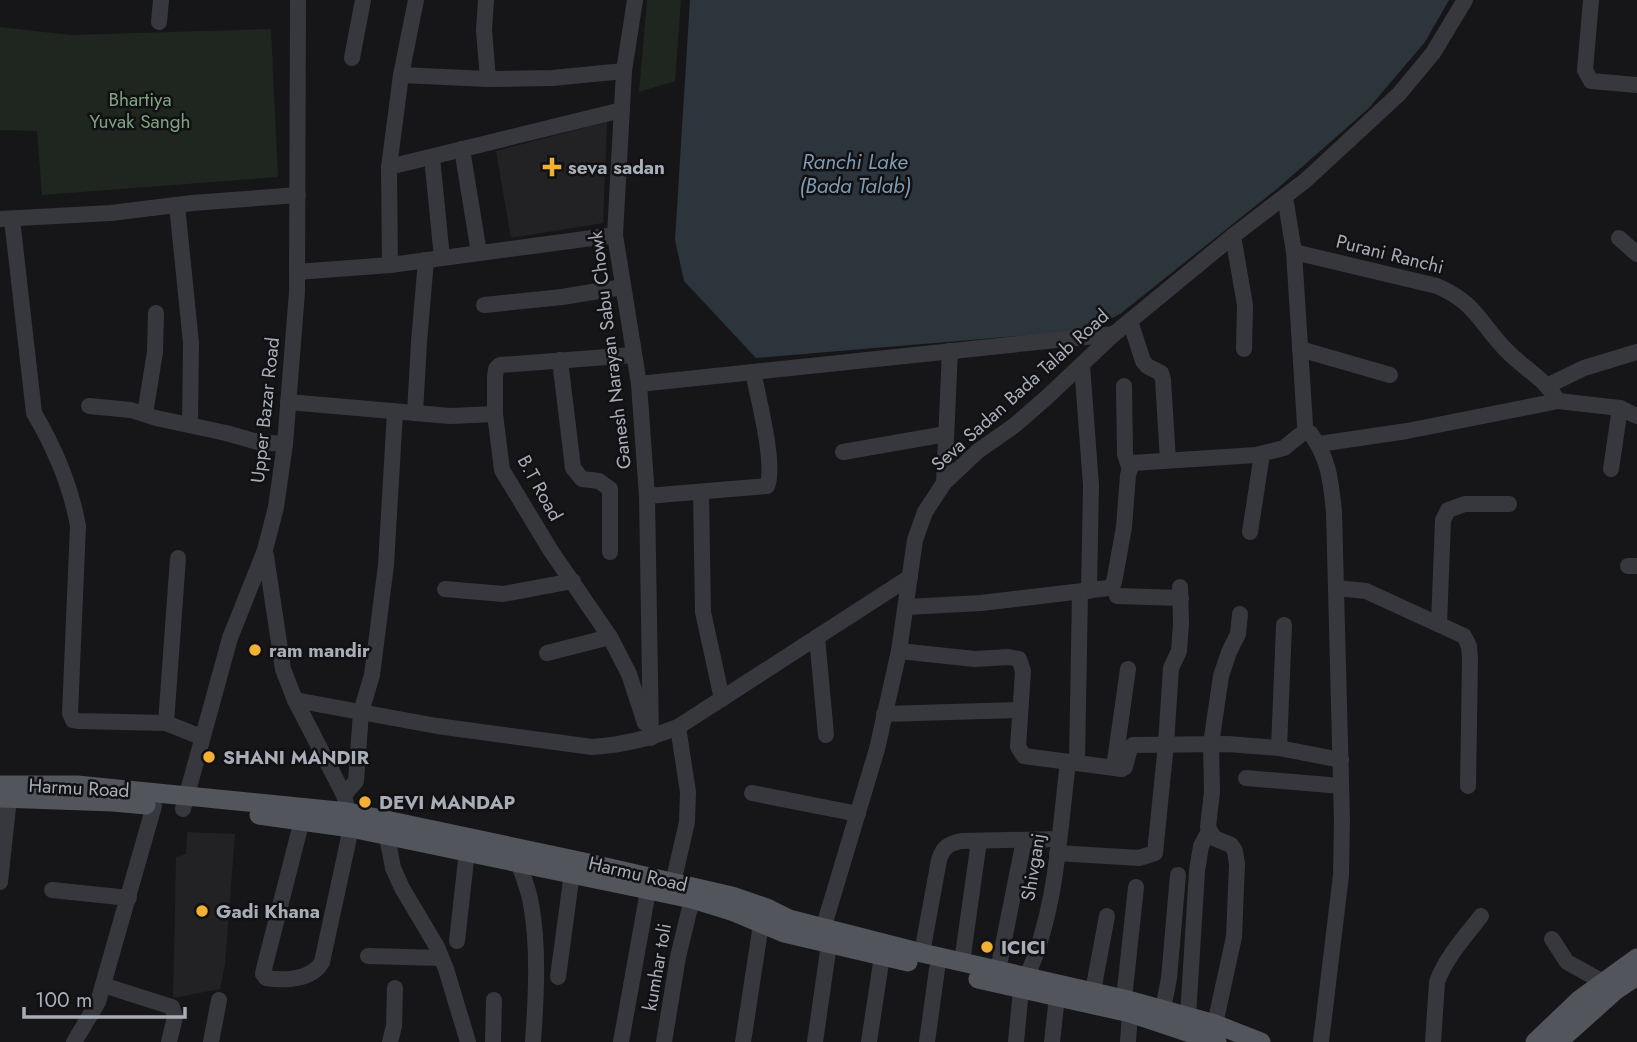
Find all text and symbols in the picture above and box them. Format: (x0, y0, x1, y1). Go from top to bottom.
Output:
park label: Bhartiya Yuvak Sangh (89, 86, 191, 135)
water label: Ranchi Lake (Bada Talab) (799, 147, 911, 201)
place label: seva sadan (568, 154, 665, 181)
marker: seva sadan (542, 157, 562, 177)
street label: Purani Ranchi (1333, 228, 1447, 280)
street label: Ganesh Narayan Sabu Chowk (582, 229, 638, 471)
street label: Seva Sadan Bada Talab Road (925, 303, 1115, 477)
street label: Upper Bazar Road (244, 336, 286, 484)
street label: B.T Road (511, 450, 569, 526)
place label: ram mandir (269, 637, 370, 664)
marker: ram mandir (247, 642, 263, 658)
place label: SHANI MANDIR (223, 744, 370, 771)
marker: SHANI MANDIR (201, 749, 217, 765)
street label: Harmu Road (28, 772, 130, 804)
place label: DEVI MANDAP (379, 789, 515, 816)
marker: DEVI MANDAP (357, 794, 373, 810)
street label: Shivganj (1014, 831, 1052, 903)
street label: Harmu Road (586, 850, 690, 898)
place label: Gadi Khana (216, 898, 320, 925)
marker: Gadi Khana (194, 903, 210, 919)
street label: kumhar toli (636, 921, 678, 1013)
place label: ICICI (1001, 934, 1046, 961)
marker: ICICI (979, 939, 995, 955)
scale bar (24, 976, 186, 1020)
text: 100 m (35, 985, 92, 1015)

